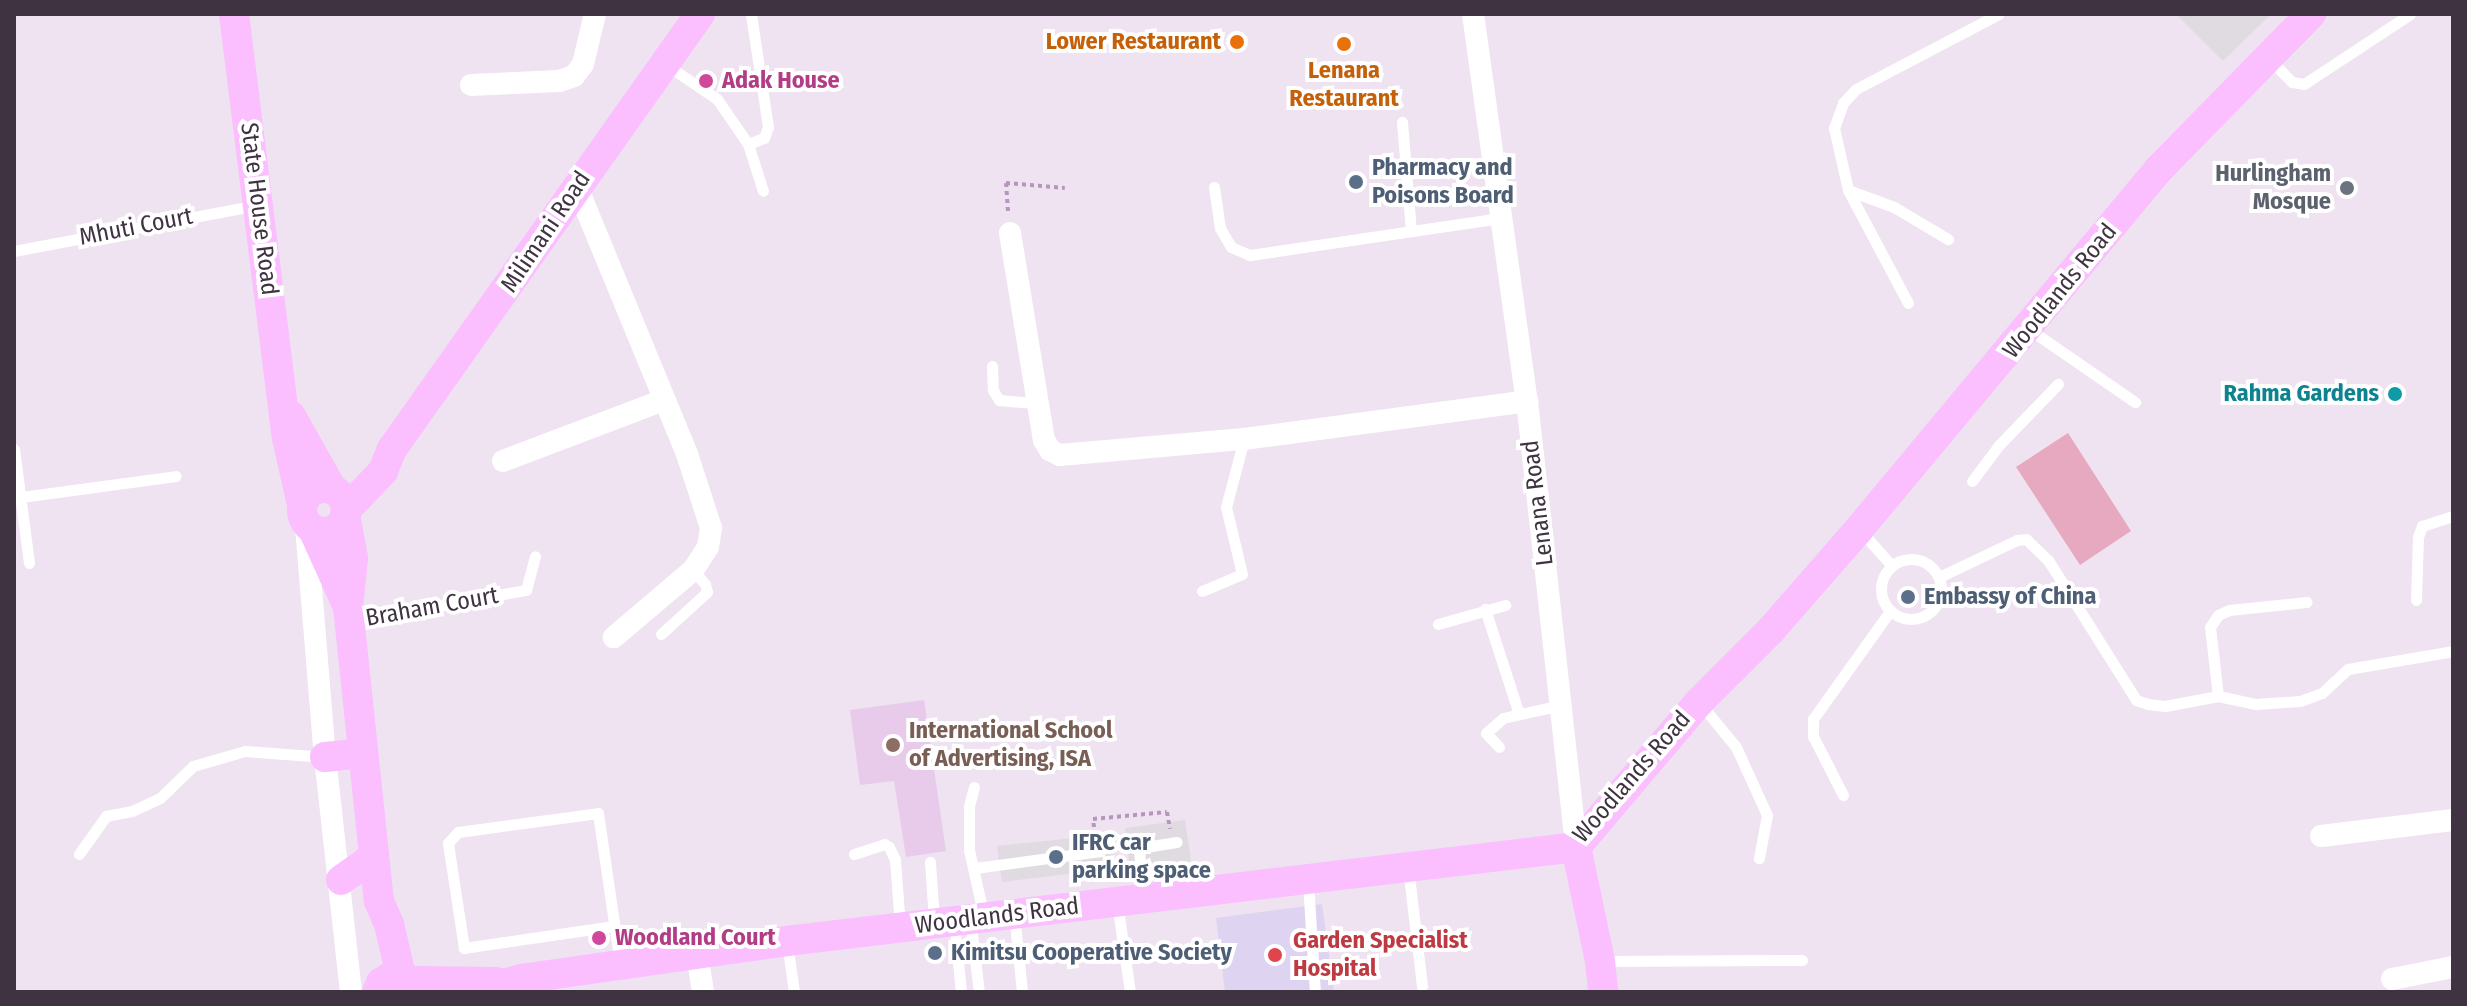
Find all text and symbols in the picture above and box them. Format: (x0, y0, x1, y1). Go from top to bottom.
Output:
place label: Lower Restaurant (1046, 28, 1221, 56)
marker: Lower Restaurant (1228, 33, 1246, 51)
marker: Lenana Restaurant (1335, 35, 1353, 53)
place label: Lenana Restaurant (1289, 57, 1399, 113)
place label: Adak House (722, 67, 840, 95)
marker: Adak House (697, 72, 715, 90)
street label: State House Road (234, 121, 284, 297)
place label: Pharmacy and Poisons Board (1372, 154, 1514, 210)
place label: Hurlingham Mosque (2215, 160, 2331, 216)
street label: Milimani Road (495, 166, 597, 298)
marker: Pharmacy and Poisons Board (1347, 173, 1365, 191)
marker: Hurlingham Mosque (2338, 179, 2356, 197)
street label: Mhuti Court (77, 202, 195, 252)
street label: Woodlands Road (1997, 218, 2123, 364)
place label: Rahma Gardens (2223, 380, 2379, 408)
marker: Rahma Gardens (2386, 385, 2404, 403)
street label: Lenana Road (1516, 439, 1560, 567)
street label: Braham Court (363, 581, 501, 633)
place label: Embassy of China (1924, 583, 2096, 611)
marker: Embassy of China (1899, 588, 1917, 606)
street label: Woodlands Road (1567, 705, 1697, 849)
place label: International School of Advertising, ISA (909, 717, 1112, 773)
marker: International School of Advertising, ISA (884, 736, 902, 754)
place label: IFRC car parking space (1072, 829, 1211, 885)
marker: IFRC car parking space (1047, 848, 1065, 866)
street label: Woodlands Road (913, 892, 1081, 940)
place label: Woodland Court (615, 924, 776, 952)
place label: Garden Specialist Hospital (1293, 927, 1468, 983)
marker: Woodland Court (590, 929, 608, 947)
place label: Kimitsu Cooperative Society (951, 939, 1232, 967)
marker: Kimitsu Cooperative Society (926, 944, 944, 962)
marker: Garden Specialist Hospital (1264, 944, 1286, 966)

